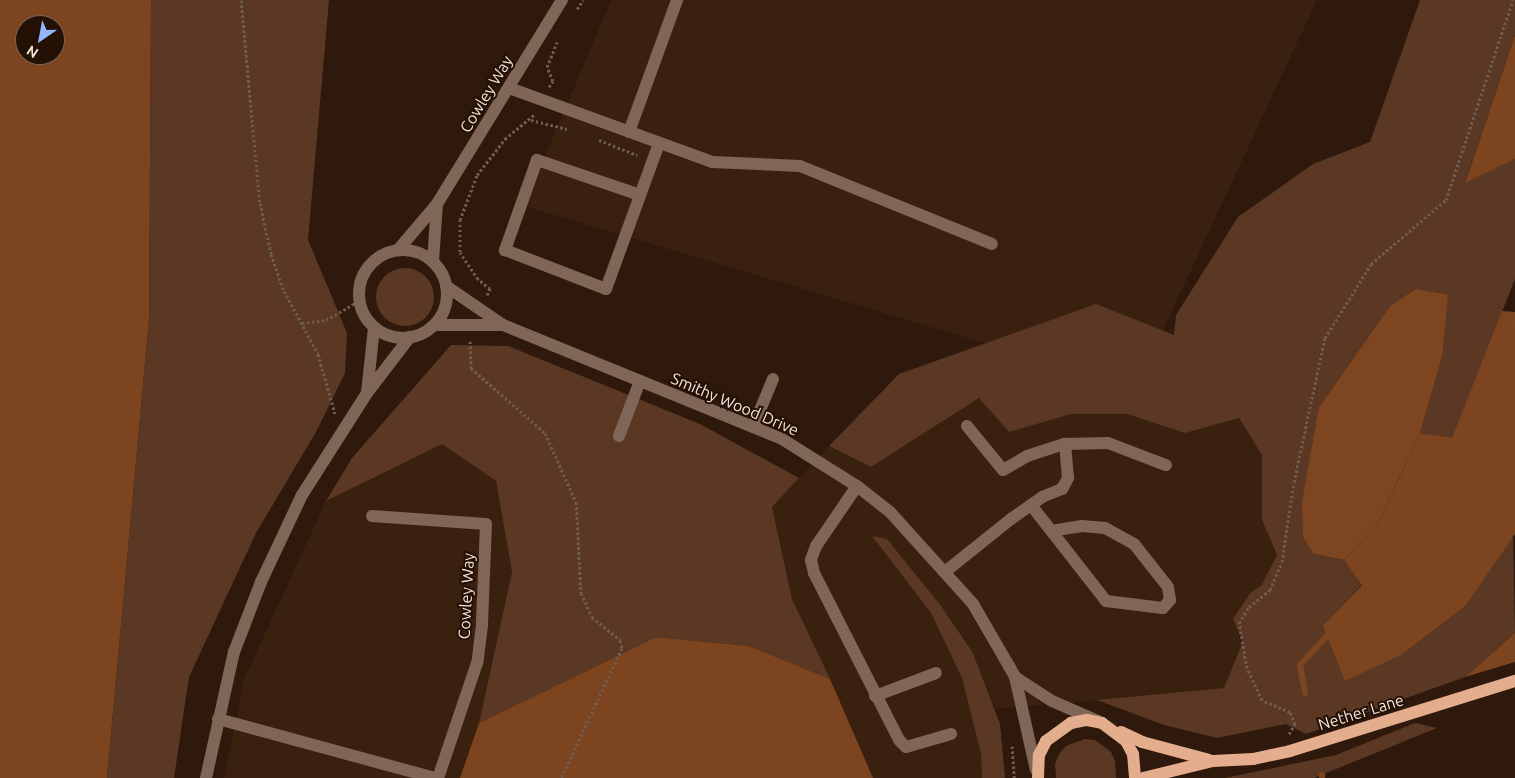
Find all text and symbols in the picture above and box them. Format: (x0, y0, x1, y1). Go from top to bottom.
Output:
north arrow (15, 15, 65, 65)
text: N (24, 42, 41, 61)
street label: Cowley Way (456, 52, 516, 136)
street label: Smithy Wood Drive (668, 368, 802, 440)
street label: Cowley Way (454, 552, 478, 640)
street label: Nether Lane (1316, 690, 1406, 734)

